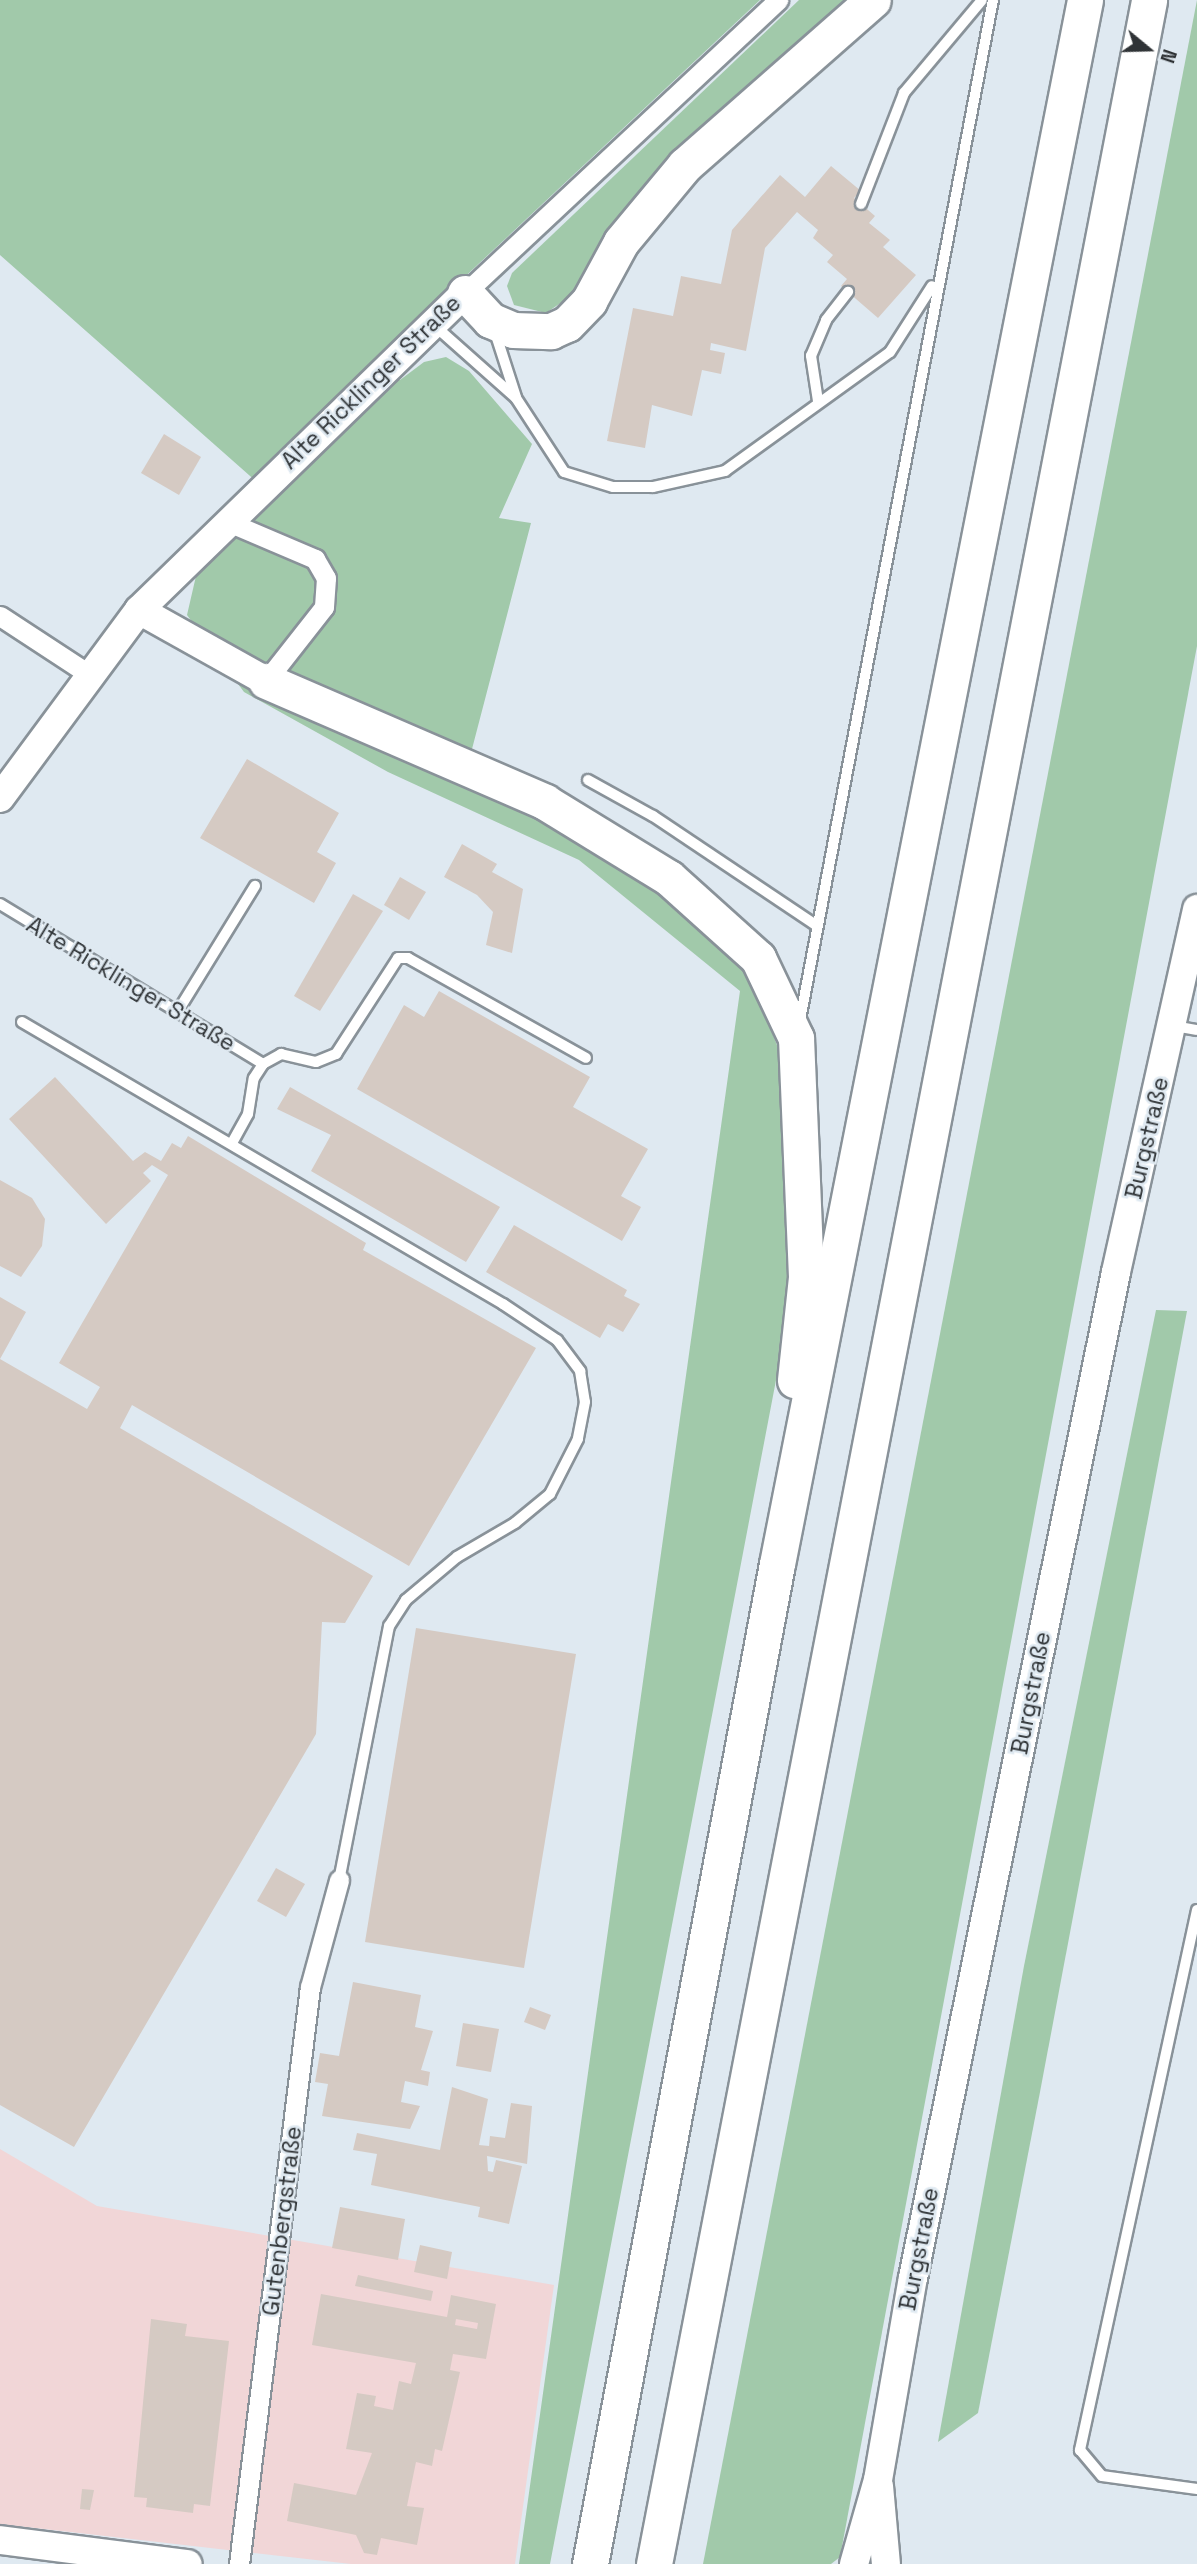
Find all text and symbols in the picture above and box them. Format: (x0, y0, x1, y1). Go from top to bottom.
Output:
north arrow (1113, 14, 1183, 84)
text: N (1154, 46, 1182, 66)
street label: Alte Ricklinger Straße (276, 289, 466, 475)
street label: Alte Ricklinger Straße (22, 911, 240, 1057)
street label: Burgstraße (1120, 1074, 1174, 1202)
street label: Burgstraße (1006, 1629, 1056, 1757)
street label: Gutenbergstraße (257, 2125, 307, 2317)
street label: Burgstraße (894, 2185, 944, 2313)

